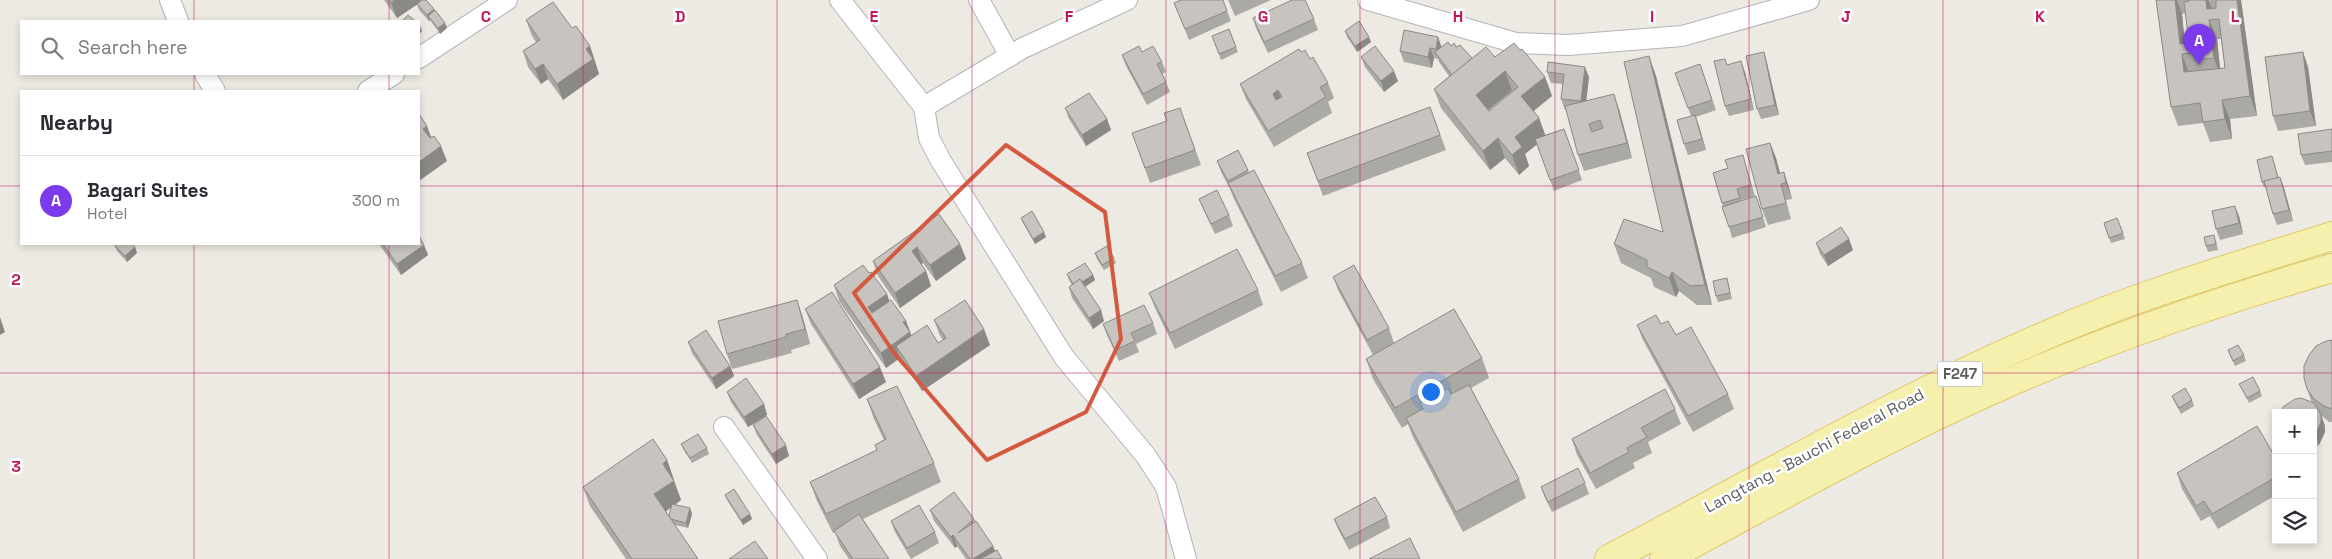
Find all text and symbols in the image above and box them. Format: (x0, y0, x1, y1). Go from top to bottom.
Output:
text: C (481, 6, 491, 27)
text: D (675, 6, 685, 27)
text: E (870, 6, 879, 27)
text: F (1065, 6, 1074, 27)
text: G (1258, 6, 1268, 27)
text: H (1453, 6, 1463, 27)
text: I (1650, 6, 1654, 27)
text: J (1841, 6, 1851, 27)
text: K (2035, 6, 2045, 27)
text: L (2231, 6, 2240, 27)
search box (20, 20, 420, 75)
pin: A (2183, 24, 2215, 65)
icon: search (38, 34, 66, 62)
text: Search here (78, 35, 188, 60)
text: Nearby (40, 109, 113, 136)
text: Bagari Suites (87, 178, 208, 203)
text: A (51, 190, 61, 211)
text: 300 m (352, 190, 400, 211)
text: Hotel (87, 203, 128, 224)
text: 2 (11, 269, 21, 290)
road number: F247 (1938, 362, 1982, 386)
your location (1418, 379, 1444, 405)
street label: Langtang - Bauchi Federal Road (1701, 383, 1928, 517)
map controls (2272, 409, 2317, 544)
button: + (2272, 409, 2317, 454)
button: − (2272, 454, 2317, 499)
text: 3 (11, 456, 21, 477)
button: layers (2272, 499, 2317, 544)

